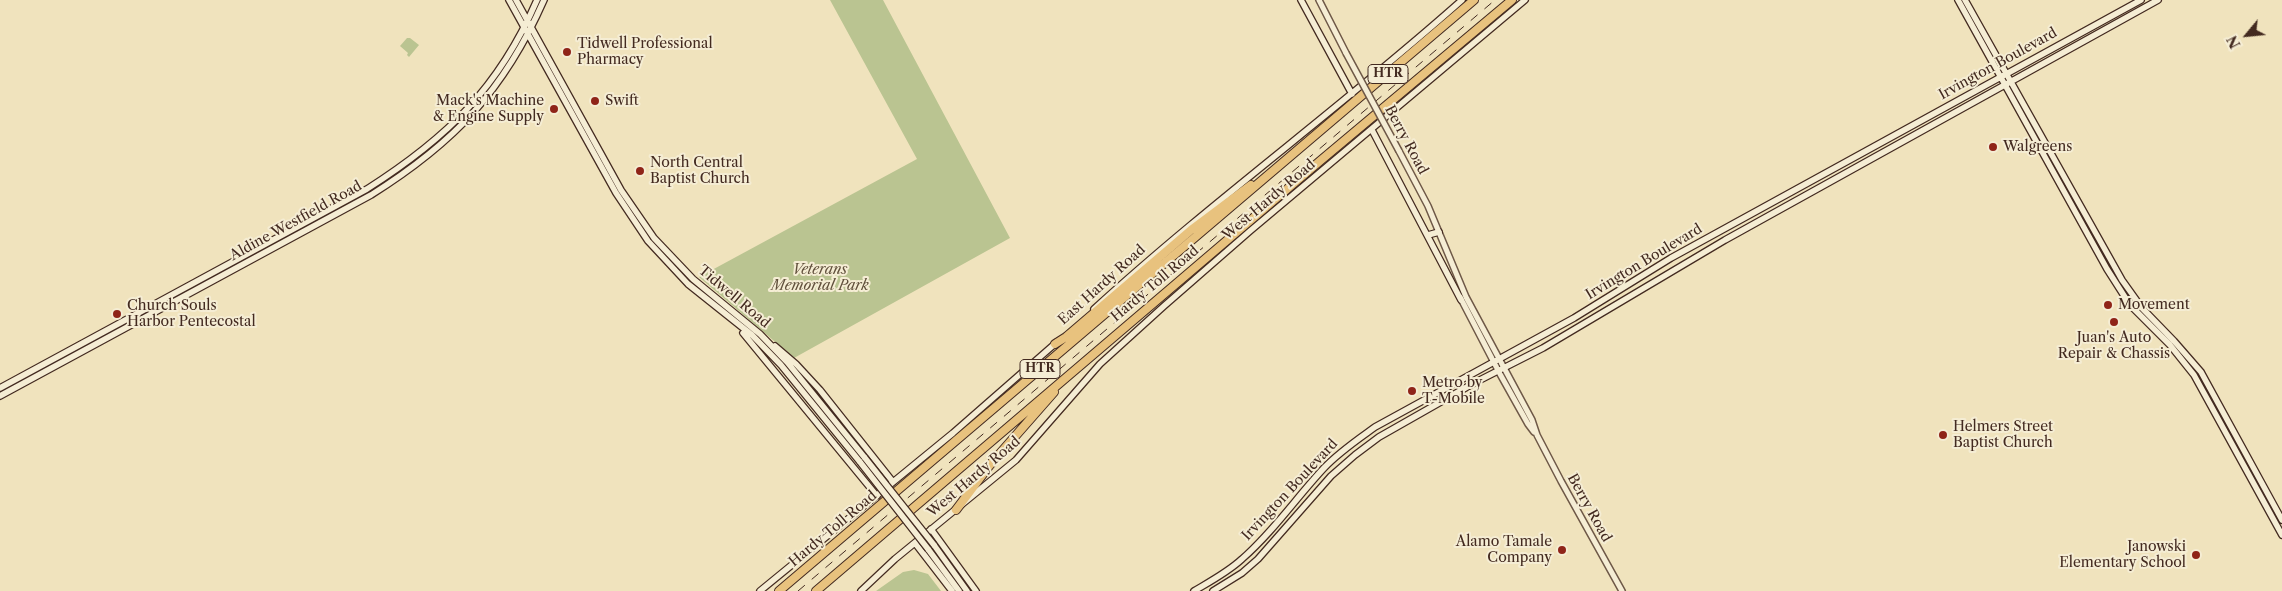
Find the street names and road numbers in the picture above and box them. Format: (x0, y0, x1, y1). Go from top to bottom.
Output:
street label: Irvington Boulevard (1936, 24, 2060, 104)
road number: HTR (1368, 64, 1408, 84)
street label: Berry Road (1381, 103, 1431, 177)
street label: West Hardy Road (1219, 156, 1319, 244)
street label: Aldine Westfield Road (227, 178, 365, 264)
street label: Irvington Boulevard (1583, 221, 1705, 303)
street label: East Hardy Road (1055, 242, 1149, 328)
street label: Hardy Toll Road (1108, 242, 1202, 326)
street label: Tidwell Road (695, 262, 773, 332)
road number: HTR (1020, 359, 1060, 378)
street label: West Hardy Road (924, 433, 1024, 521)
street label: Irvington Boulevard (1239, 436, 1341, 544)
street label: Berry Road (1563, 471, 1615, 545)
street label: Hardy Toll Road (786, 487, 880, 571)

